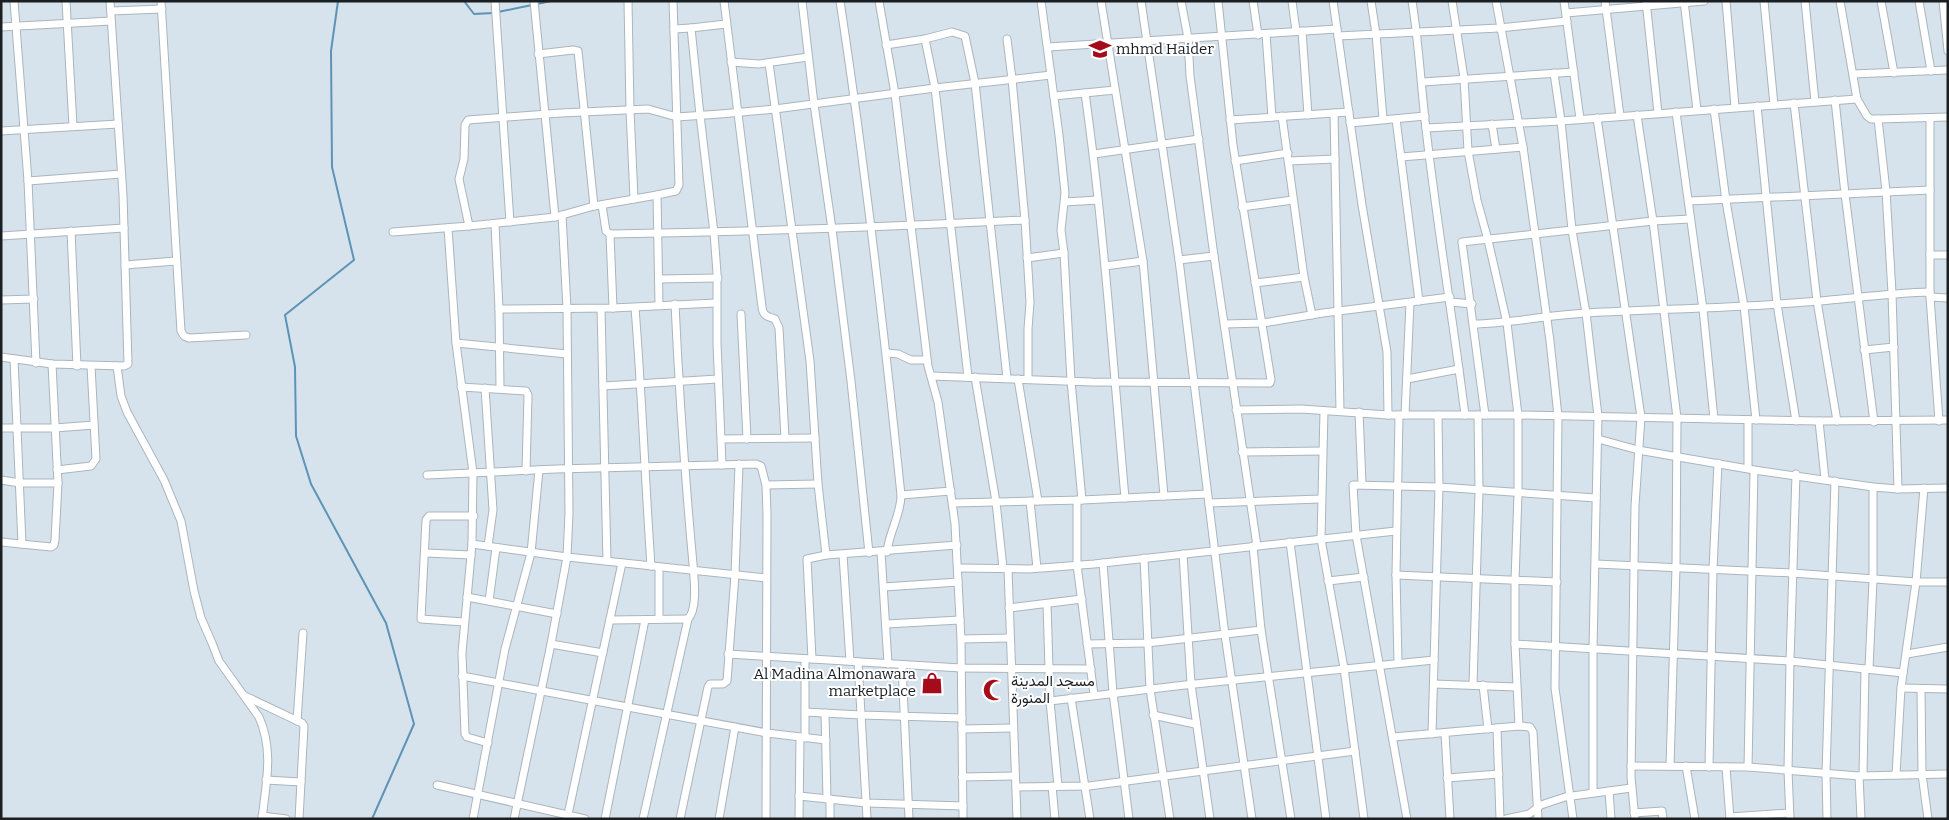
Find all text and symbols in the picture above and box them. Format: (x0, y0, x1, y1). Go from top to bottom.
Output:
school or university icon: mhmd Haider (1087, 36, 1113, 62)
place label: mhmd Haider (1116, 40, 1214, 58)
place label: Al Madina Almonawara marketplace (754, 665, 916, 700)
shop icon: Al Madina Almonawara marketplace (919, 670, 945, 696)
place label: مسجد المدينة المنورة (1011, 672, 1095, 707)
mosque icon: مسجد المدينة المنورة (981, 677, 1007, 703)

